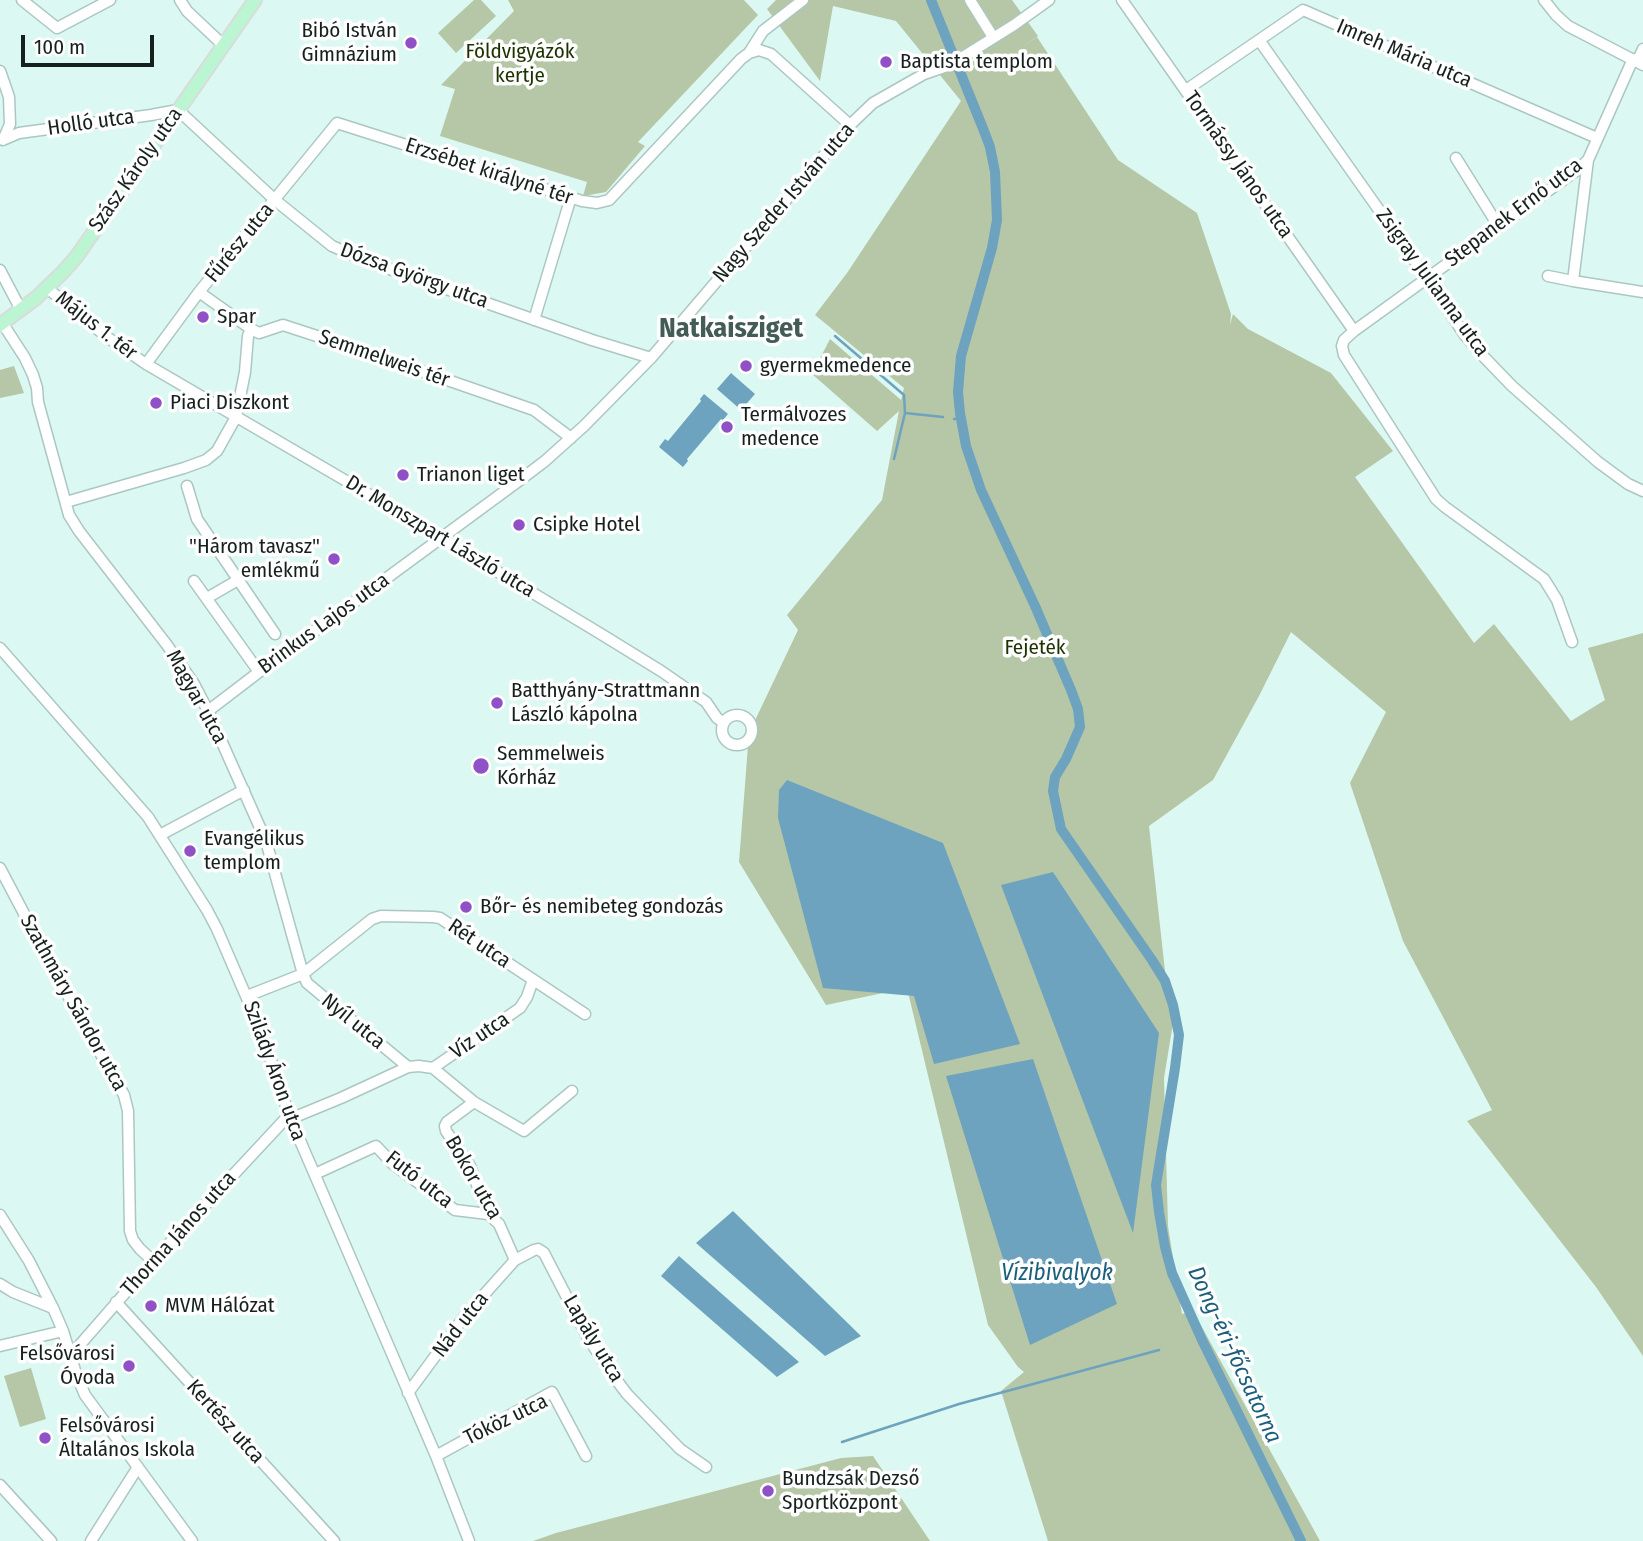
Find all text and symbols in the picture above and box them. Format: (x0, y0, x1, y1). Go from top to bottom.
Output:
street label: Imreh Mária utca (1333, 14, 1475, 94)
place label: Bibó István Gimnázium (301, 18, 397, 68)
scale bar (24, 21, 158, 65)
text: 100 m (34, 34, 85, 60)
marker: Bibó István Gimnázium (403, 35, 419, 51)
park label: Földvigyázók kertje (465, 39, 575, 89)
place label: Baptista templom (900, 49, 1053, 75)
marker: Baptista templom (878, 54, 894, 70)
street label: Tormássy János utca (1178, 87, 1298, 243)
street label: Szász Károly utca (84, 103, 188, 237)
street label: Holló utca (46, 104, 136, 142)
street label: Nagy Szeder István utca (708, 118, 860, 288)
street label: Erzsébet királyné tér (402, 133, 576, 211)
street label: Stepanek Ernő utca (1440, 153, 1588, 273)
street label: Fűrész utca (200, 198, 280, 288)
street label: Zsigray Julianna utca (1370, 204, 1494, 362)
street label: Dózsa György utca (337, 238, 491, 314)
street label: Május 1. tér (50, 286, 142, 366)
place label: Spar (217, 304, 256, 330)
marker: Spar (195, 309, 211, 325)
district label: Natkaisziget (659, 312, 803, 346)
street label: Semmelweis tér (315, 325, 453, 393)
place label: gyermekmedence (760, 353, 911, 379)
marker: gyermekmedence (738, 358, 754, 374)
place label: Piaci Diszkont (170, 390, 289, 416)
marker: Piaci Diszkont (148, 395, 164, 411)
place label: Termálvozes medence (741, 402, 846, 452)
marker: Termálvozes medence (719, 419, 735, 435)
place label: Trianon liget (417, 462, 525, 488)
marker: Trianon liget (395, 467, 411, 483)
street label: Dr. Monszpart László utca (341, 470, 539, 604)
place label: Csipke Hotel (533, 512, 640, 538)
marker: Csipke Hotel (511, 517, 527, 533)
place label: "Három tavasz" emlékmű (189, 534, 320, 584)
marker: "Három tavasz" emlékmű (326, 551, 342, 567)
street label: Brinkus Lajos utca (254, 568, 394, 680)
park label: Fejeték (1004, 635, 1066, 661)
street label: Magyar utca (160, 646, 232, 748)
place label: Batthyány-Strattmann László kápolna (511, 678, 700, 728)
marker: Batthyány-Strattmann László kápolna (489, 695, 505, 711)
place label: Semmelweis Kórház (497, 741, 604, 791)
marker: Semmelweis Kórház (471, 756, 491, 776)
place label: Evangélikus templom (204, 826, 304, 876)
marker: Evangélikus templom (182, 843, 198, 859)
place label: Bőr- és nemibeteg gondozás (480, 894, 723, 920)
marker: Bőr- és nemibeteg gondozás (458, 899, 474, 915)
street label: Szathmáry Sándor utca (14, 911, 132, 1095)
street label: Rét utca (443, 914, 515, 974)
street label: Nyíl utca (316, 989, 390, 1055)
street label: Szilády Áron utca (237, 998, 311, 1144)
street label: Víz utca (446, 1007, 514, 1065)
street label: Bokor utca (439, 1132, 507, 1224)
street label: Futó utca (380, 1146, 458, 1214)
street label: Thorma János utca (116, 1166, 242, 1302)
water label: Vízibivalyok (1001, 1260, 1113, 1288)
water label: Dong-éri-főcsatorna (1181, 1262, 1287, 1448)
street label: Nád utca (428, 1287, 494, 1363)
street label: Lapály utca (557, 1291, 629, 1387)
place label: MVM Hálózat (165, 1293, 275, 1319)
marker: MVM Hálózat (143, 1298, 159, 1314)
place label: Felsővárosi Óvoda (19, 1341, 115, 1391)
marker: Felsővárosi Óvoda (121, 1358, 137, 1374)
street label: Kertész utca (181, 1375, 269, 1469)
street label: Tóköz utca (460, 1389, 552, 1451)
place label: Felsővárosi Általános Iskola (59, 1413, 195, 1463)
marker: Felsővárosi Általános Iskola (37, 1430, 53, 1446)
place label: Bundzsák Dezső Sportközpont (782, 1466, 919, 1516)
marker: Bundzsák Dezső Sportközpont (760, 1483, 776, 1499)

